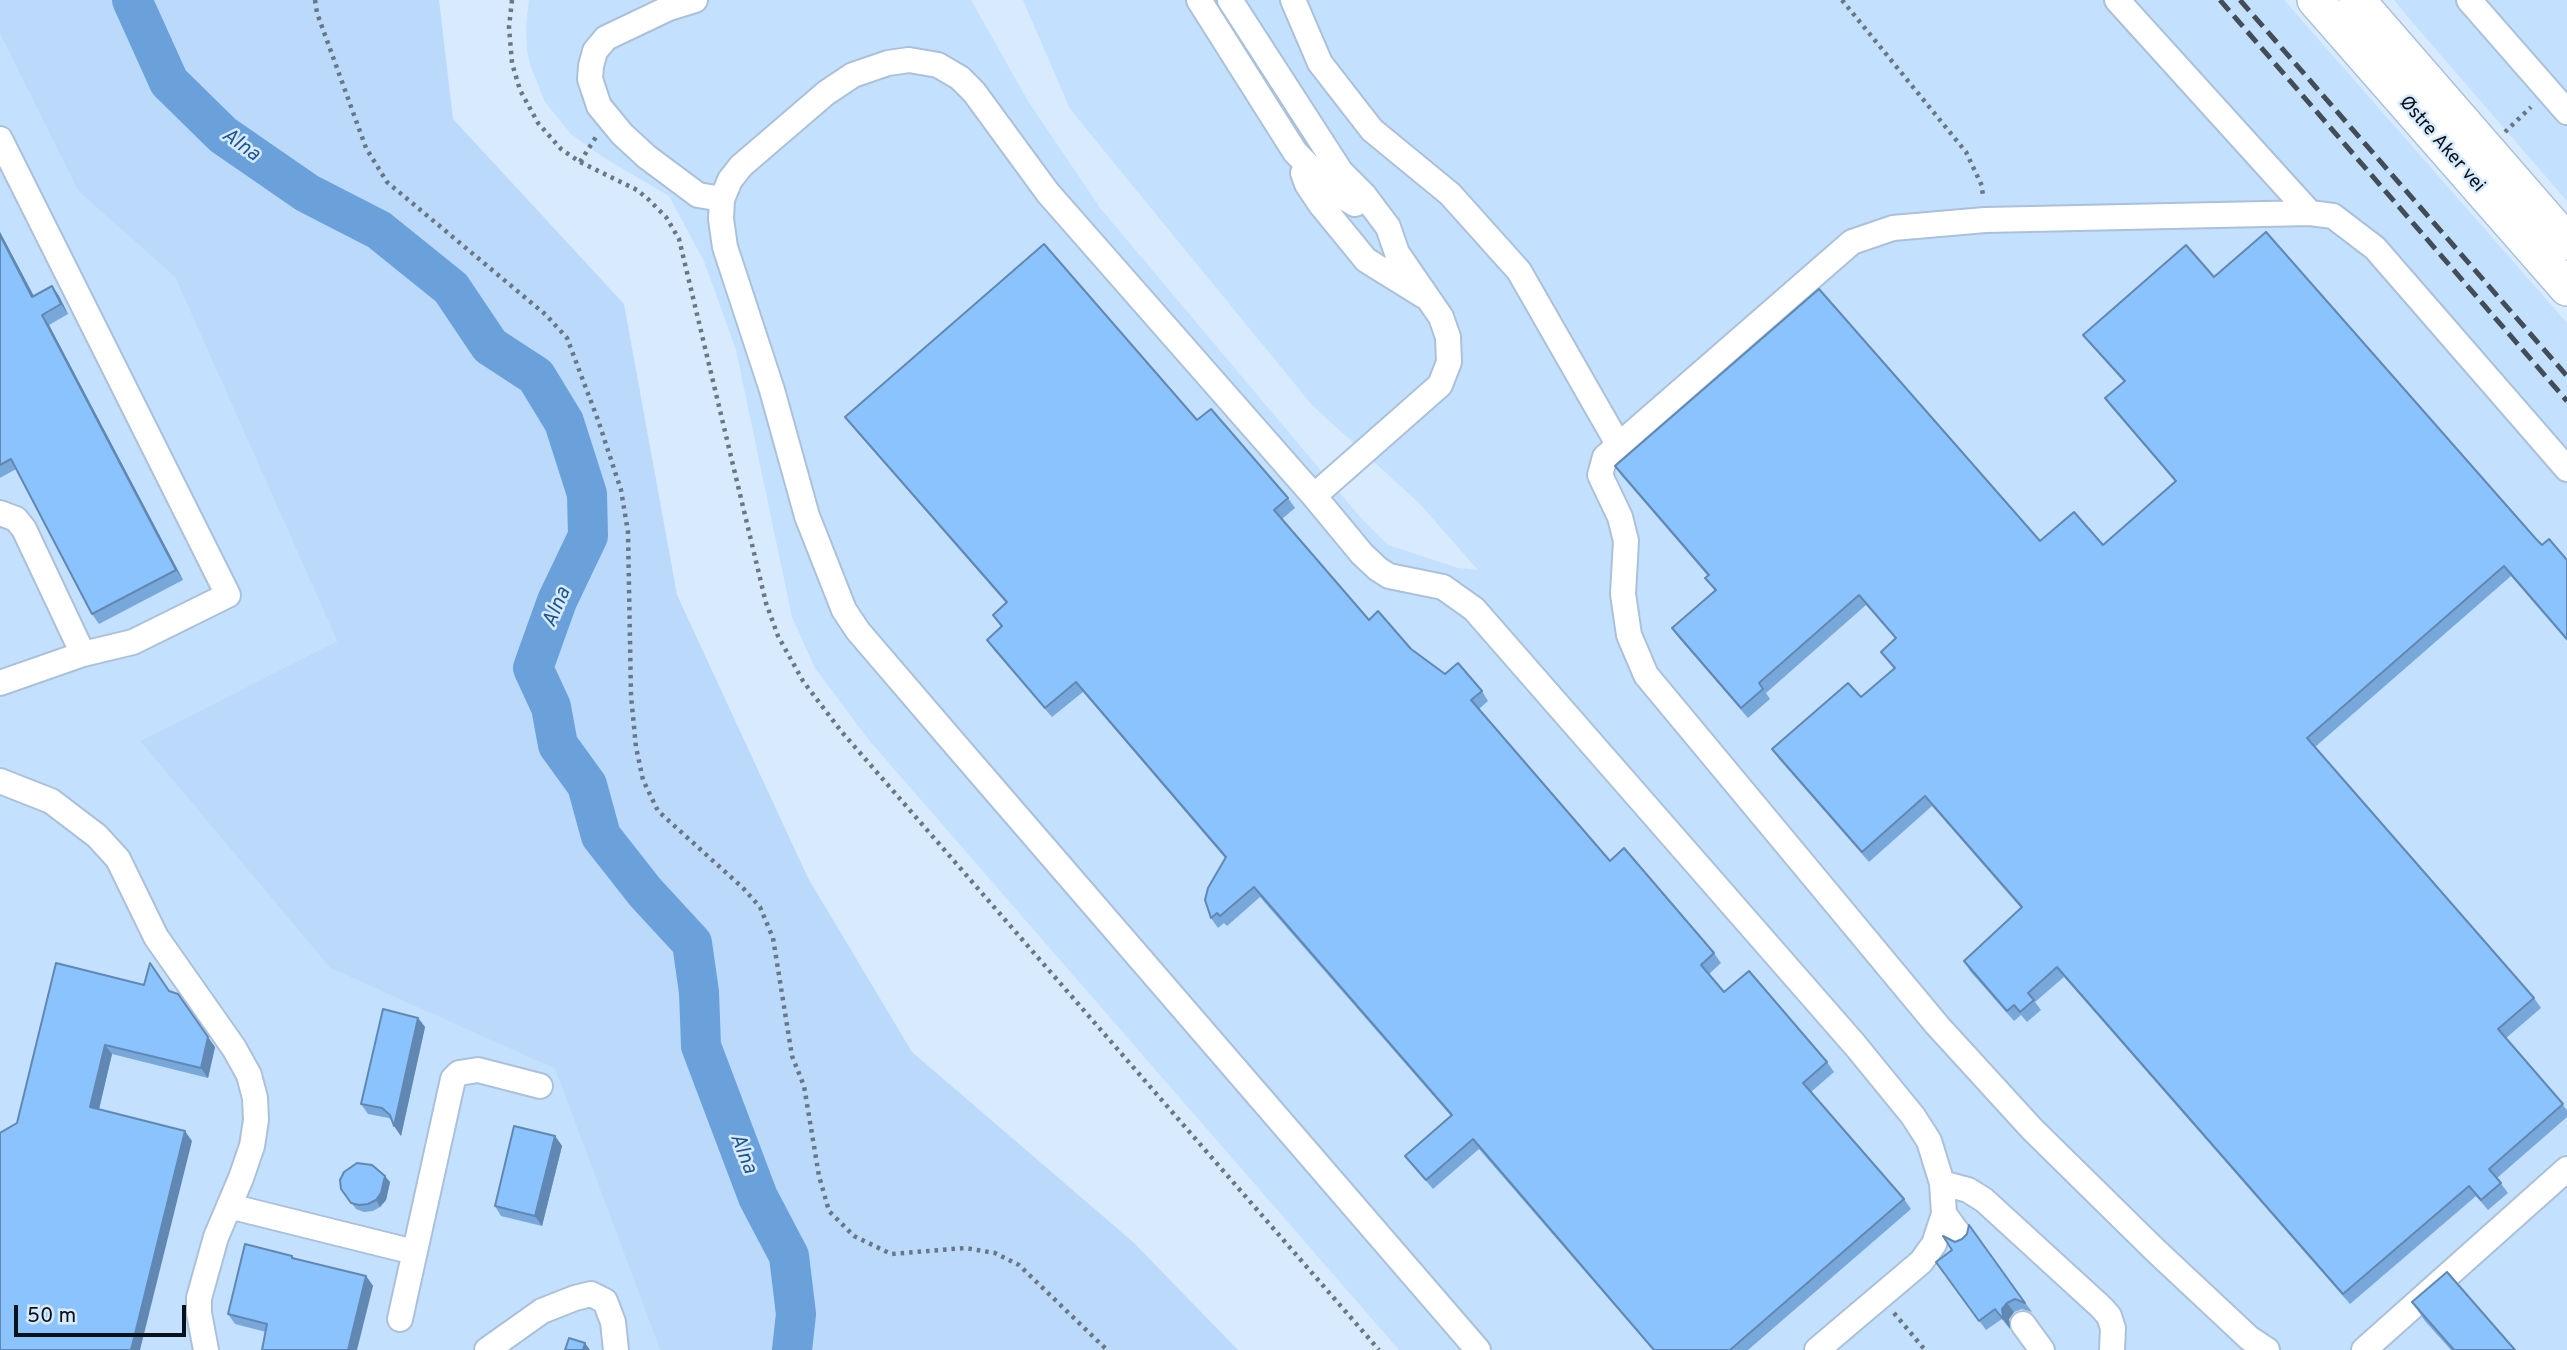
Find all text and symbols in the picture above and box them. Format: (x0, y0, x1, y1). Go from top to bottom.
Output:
street label: Østre Aker vei (2393, 92, 2489, 198)
water label: Alna (216, 124, 264, 168)
water label: Alna (538, 584, 578, 632)
water label: Alna (723, 1130, 761, 1178)
scale bar (18, 1290, 189, 1334)
text: 50 m (27, 1303, 76, 1330)

